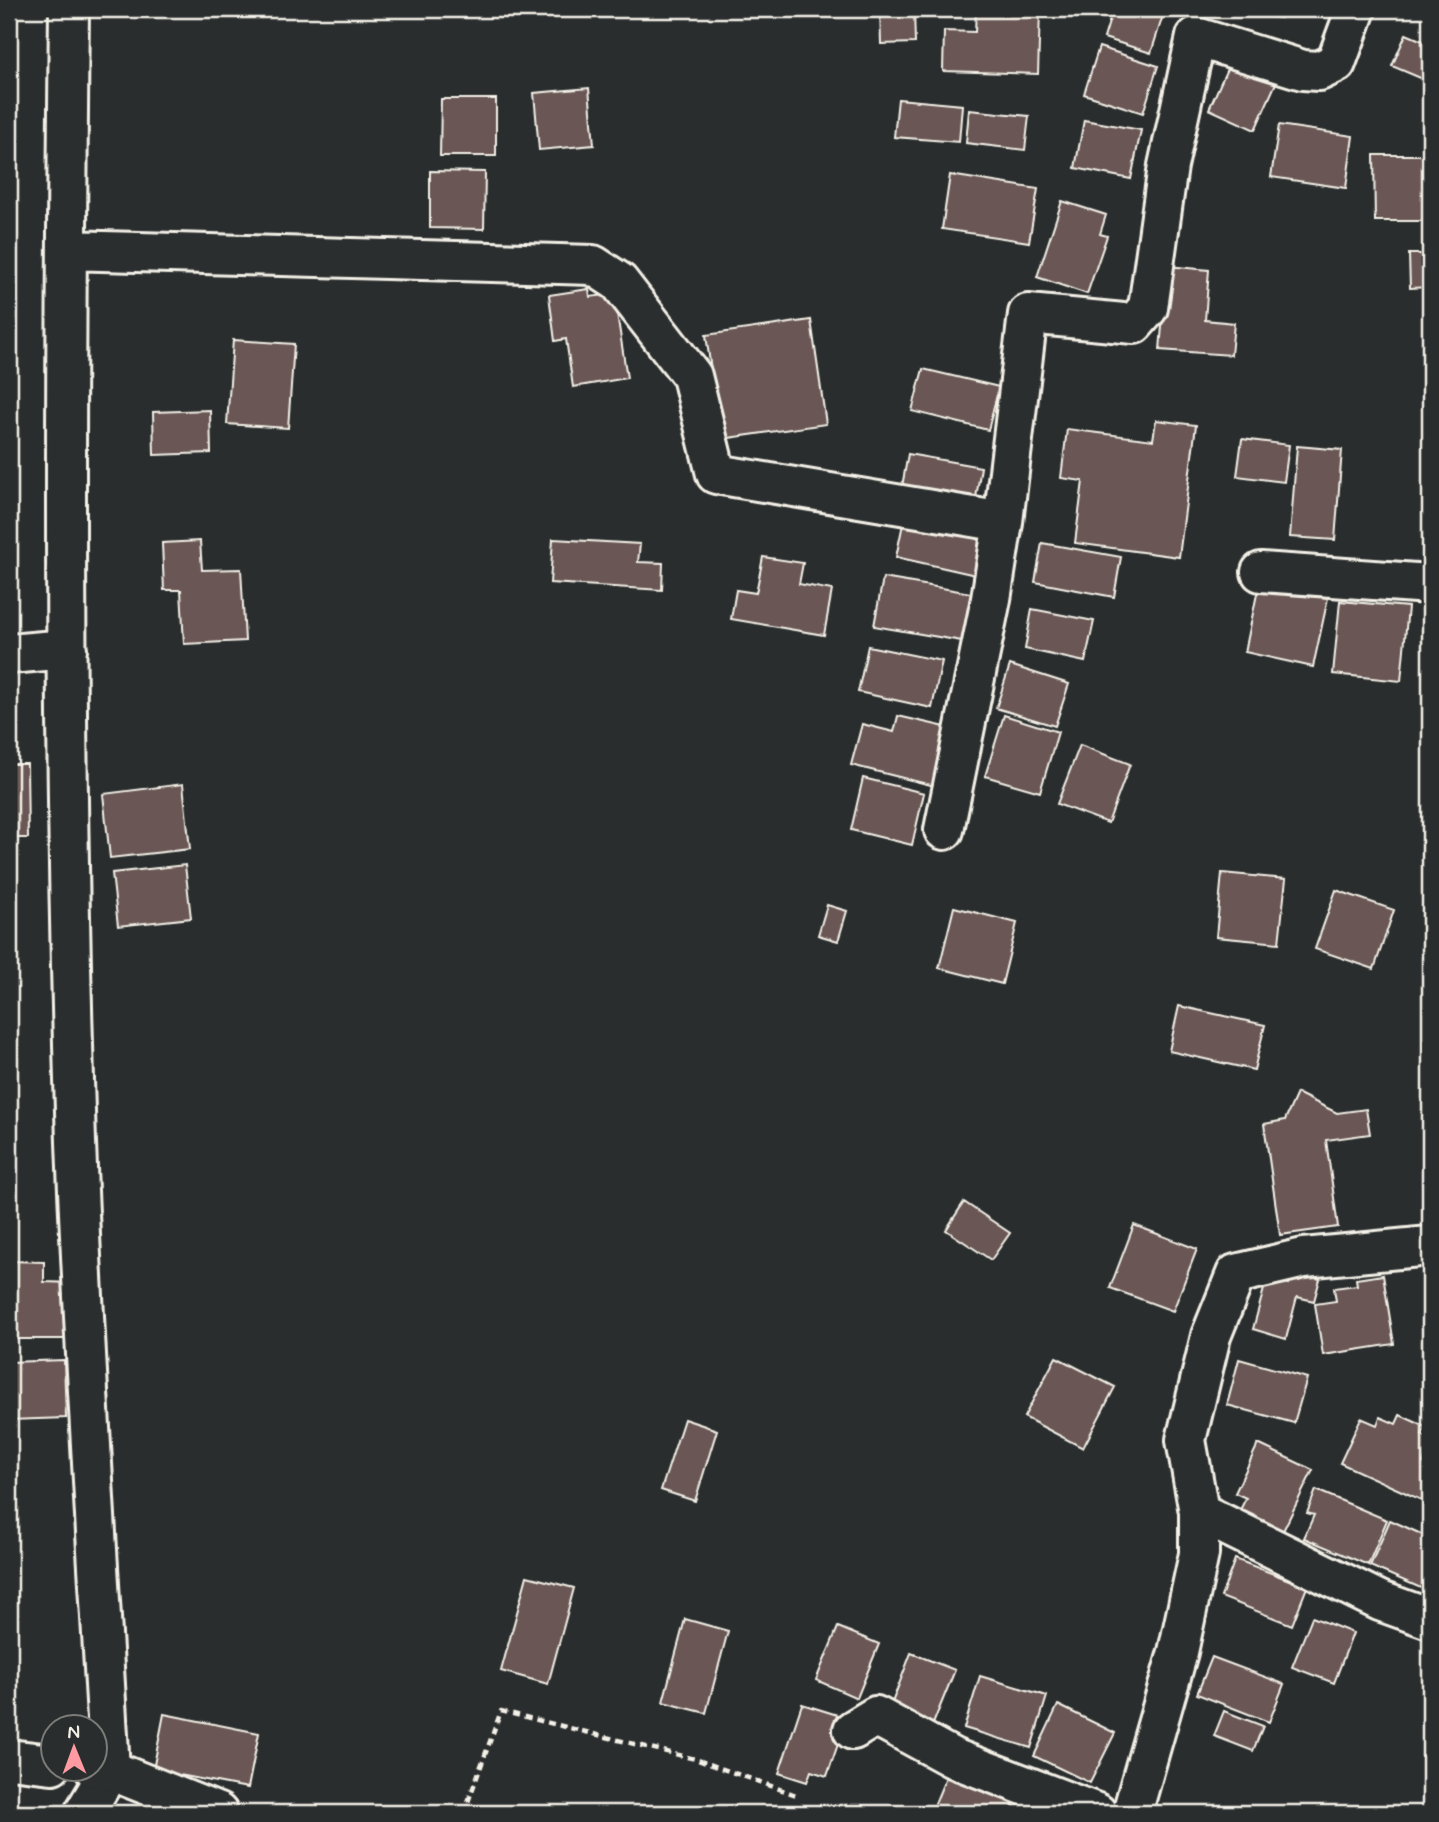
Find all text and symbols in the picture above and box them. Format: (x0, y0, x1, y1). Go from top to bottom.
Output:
north arrow (38, 1714, 108, 1784)
text: N (67, 1720, 80, 1745)

